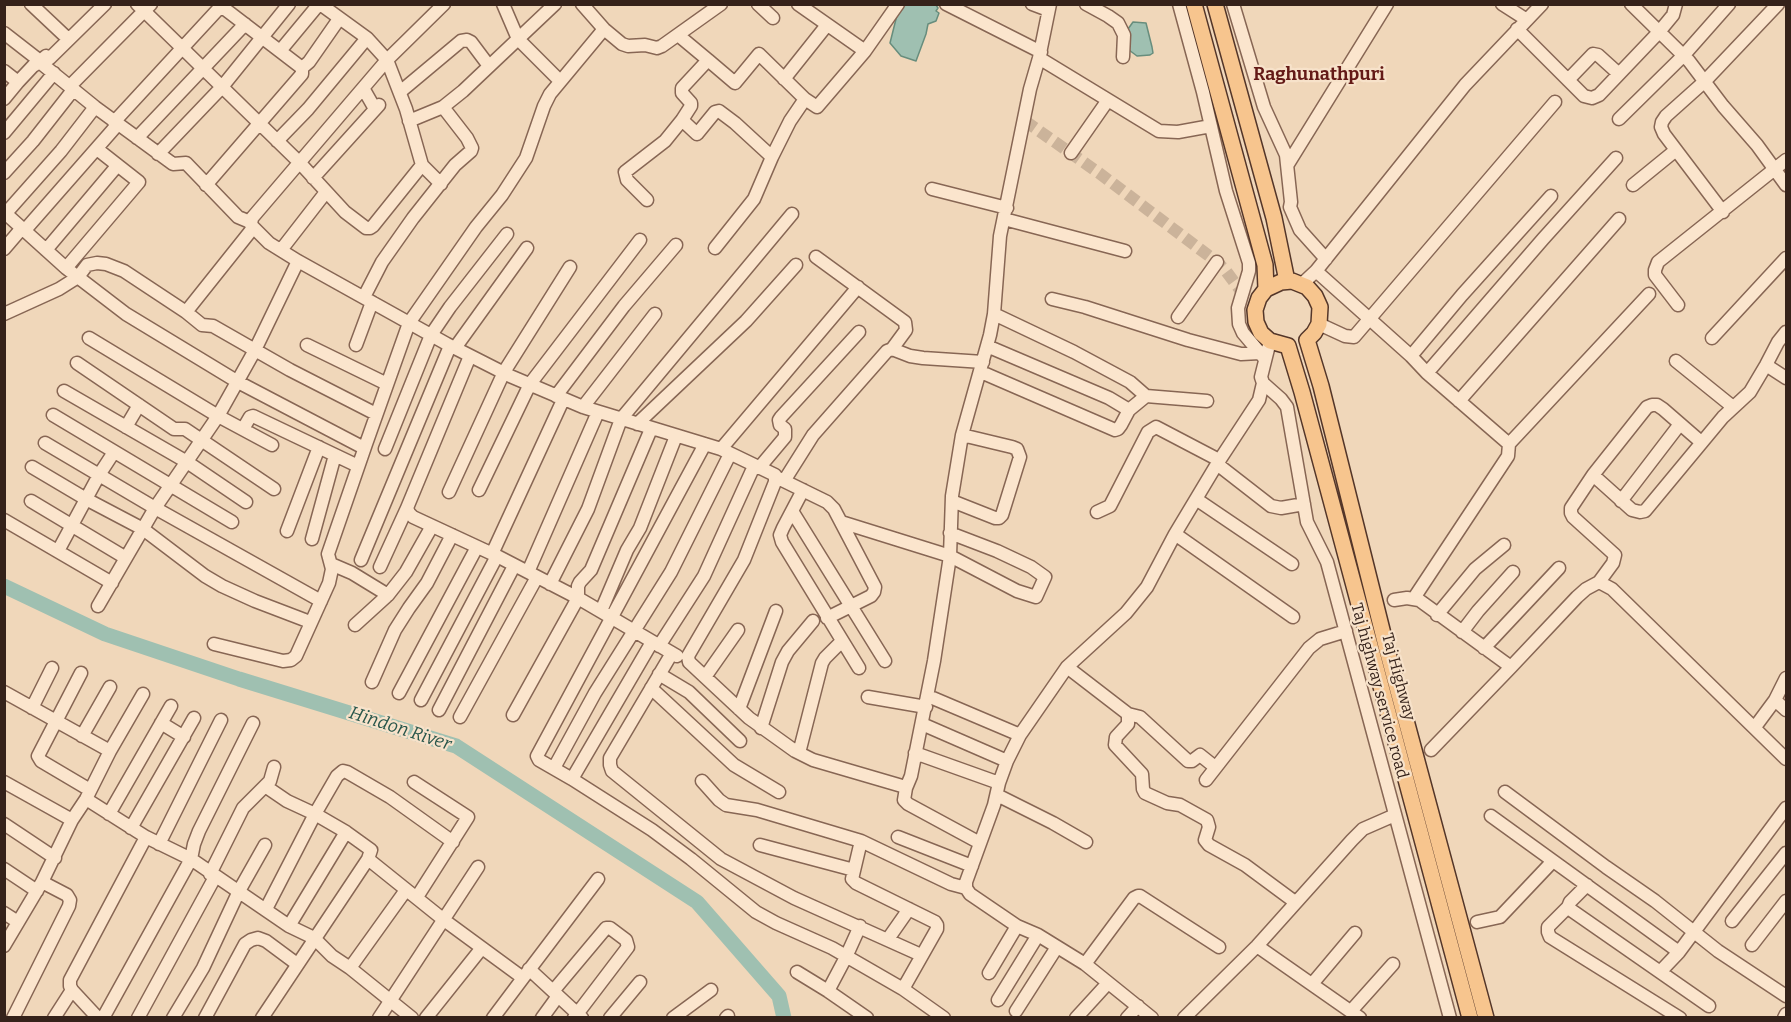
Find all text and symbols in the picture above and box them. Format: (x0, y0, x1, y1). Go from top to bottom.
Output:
district label: Raghunathpuri (1253, 64, 1385, 86)
street label: Taj highway service road (1346, 601, 1412, 781)
street label: Taj Highway (1377, 631, 1419, 723)
water label: Hindon River (346, 702, 454, 756)

